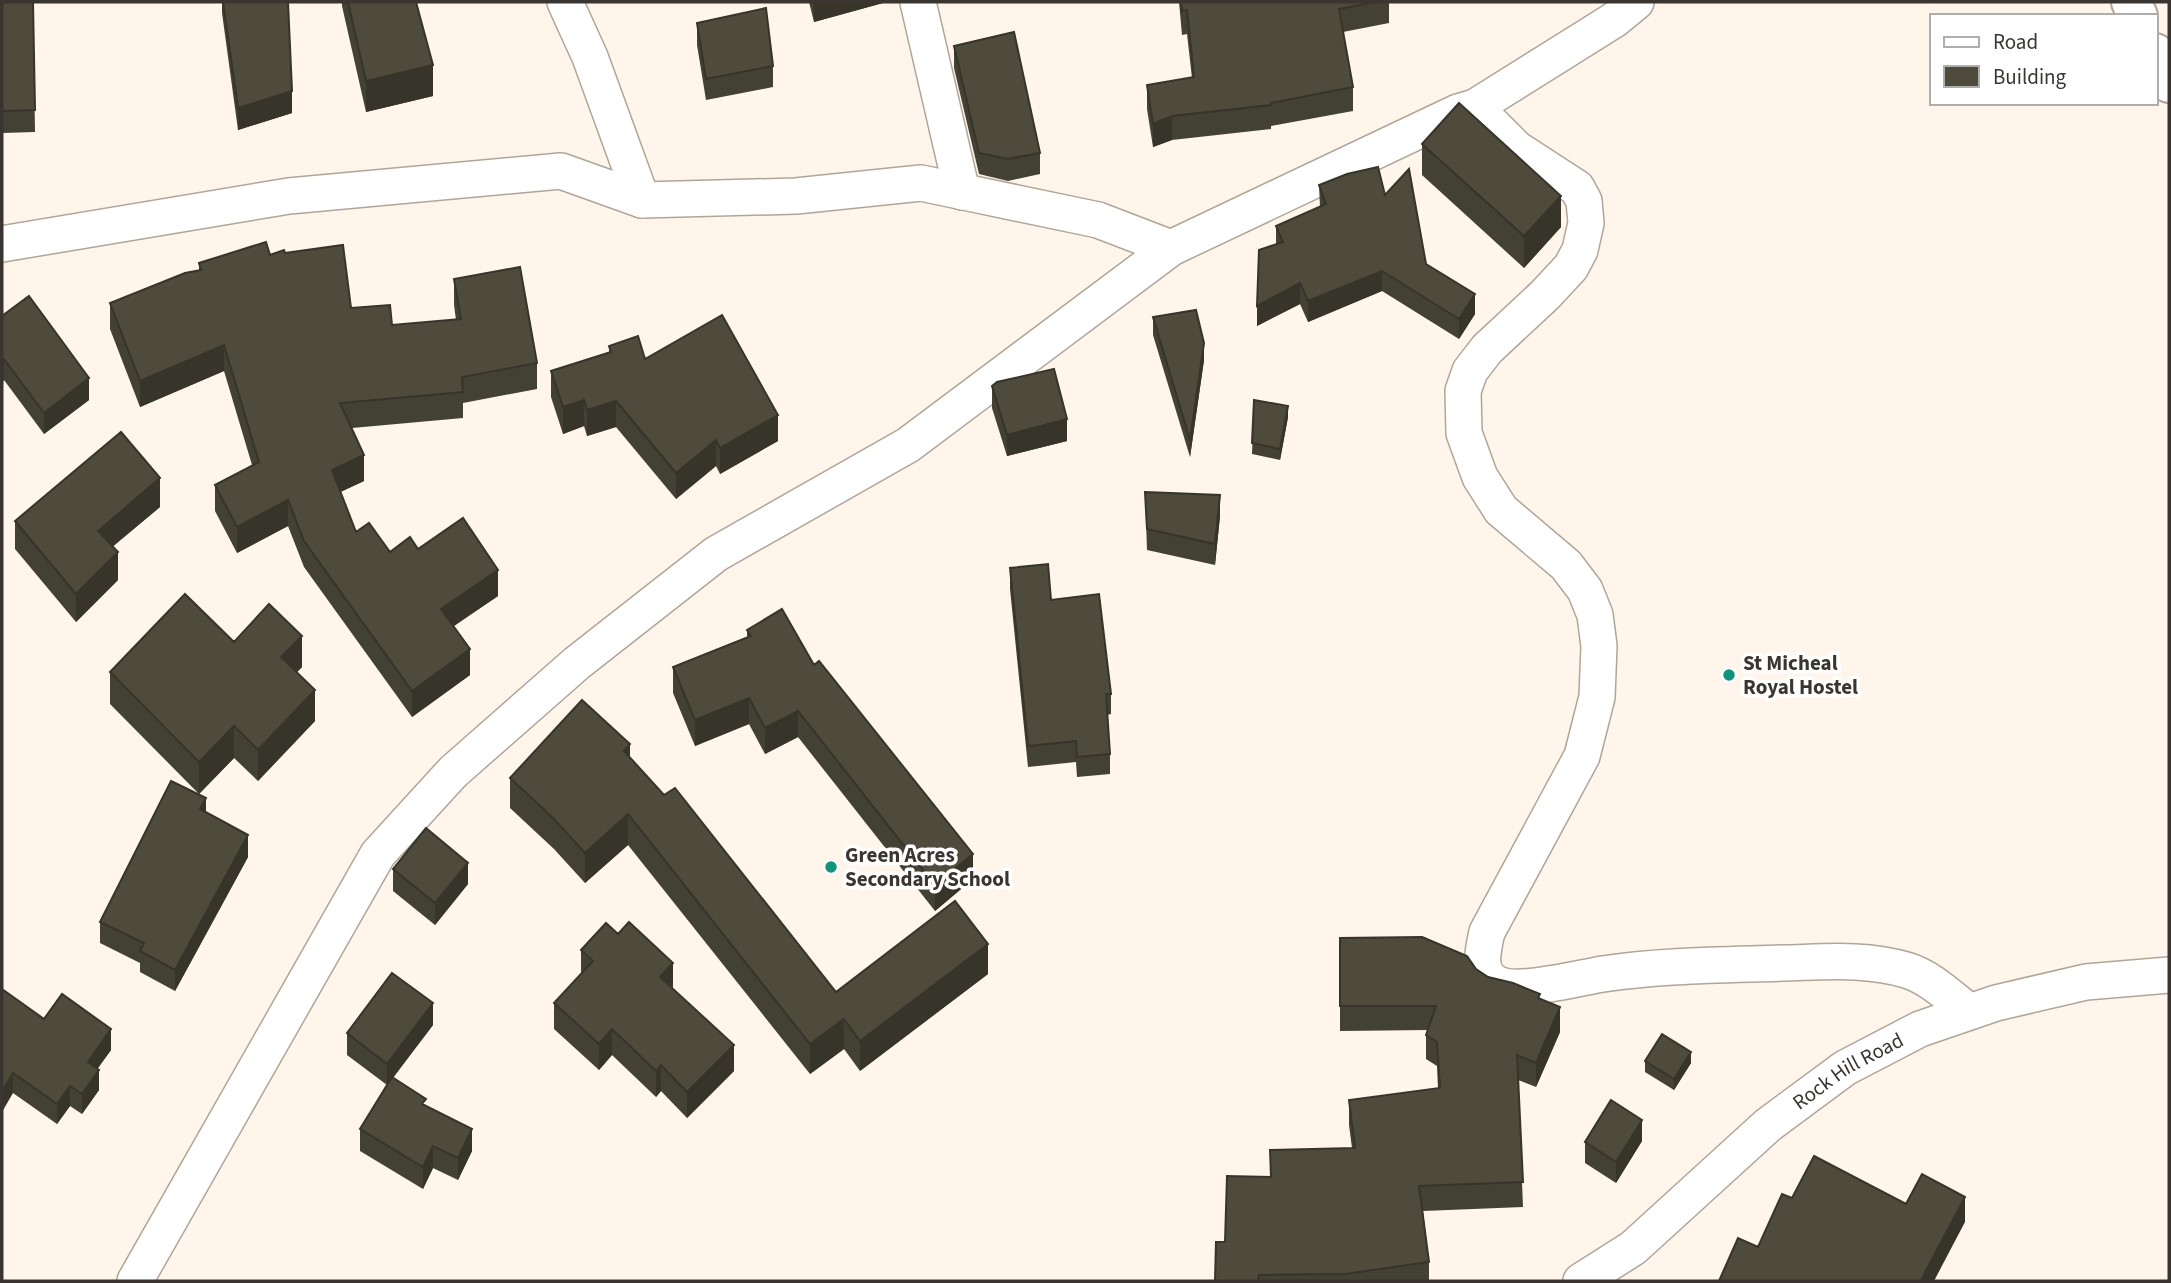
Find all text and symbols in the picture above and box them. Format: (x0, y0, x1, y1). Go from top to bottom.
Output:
legend (1930, 14, 2157, 105)
text: Road (1993, 27, 2038, 57)
text: Building (1993, 62, 2067, 92)
place label: St Micheal Royal Hostel (1743, 648, 1858, 702)
marker: St Micheal Royal Hostel (1721, 667, 1737, 683)
place label: Green Acres Secondary School (845, 840, 1010, 894)
marker: Green Acres Secondary School (823, 859, 839, 875)
street label: Rock Hill Road (1786, 1025, 1909, 1117)

